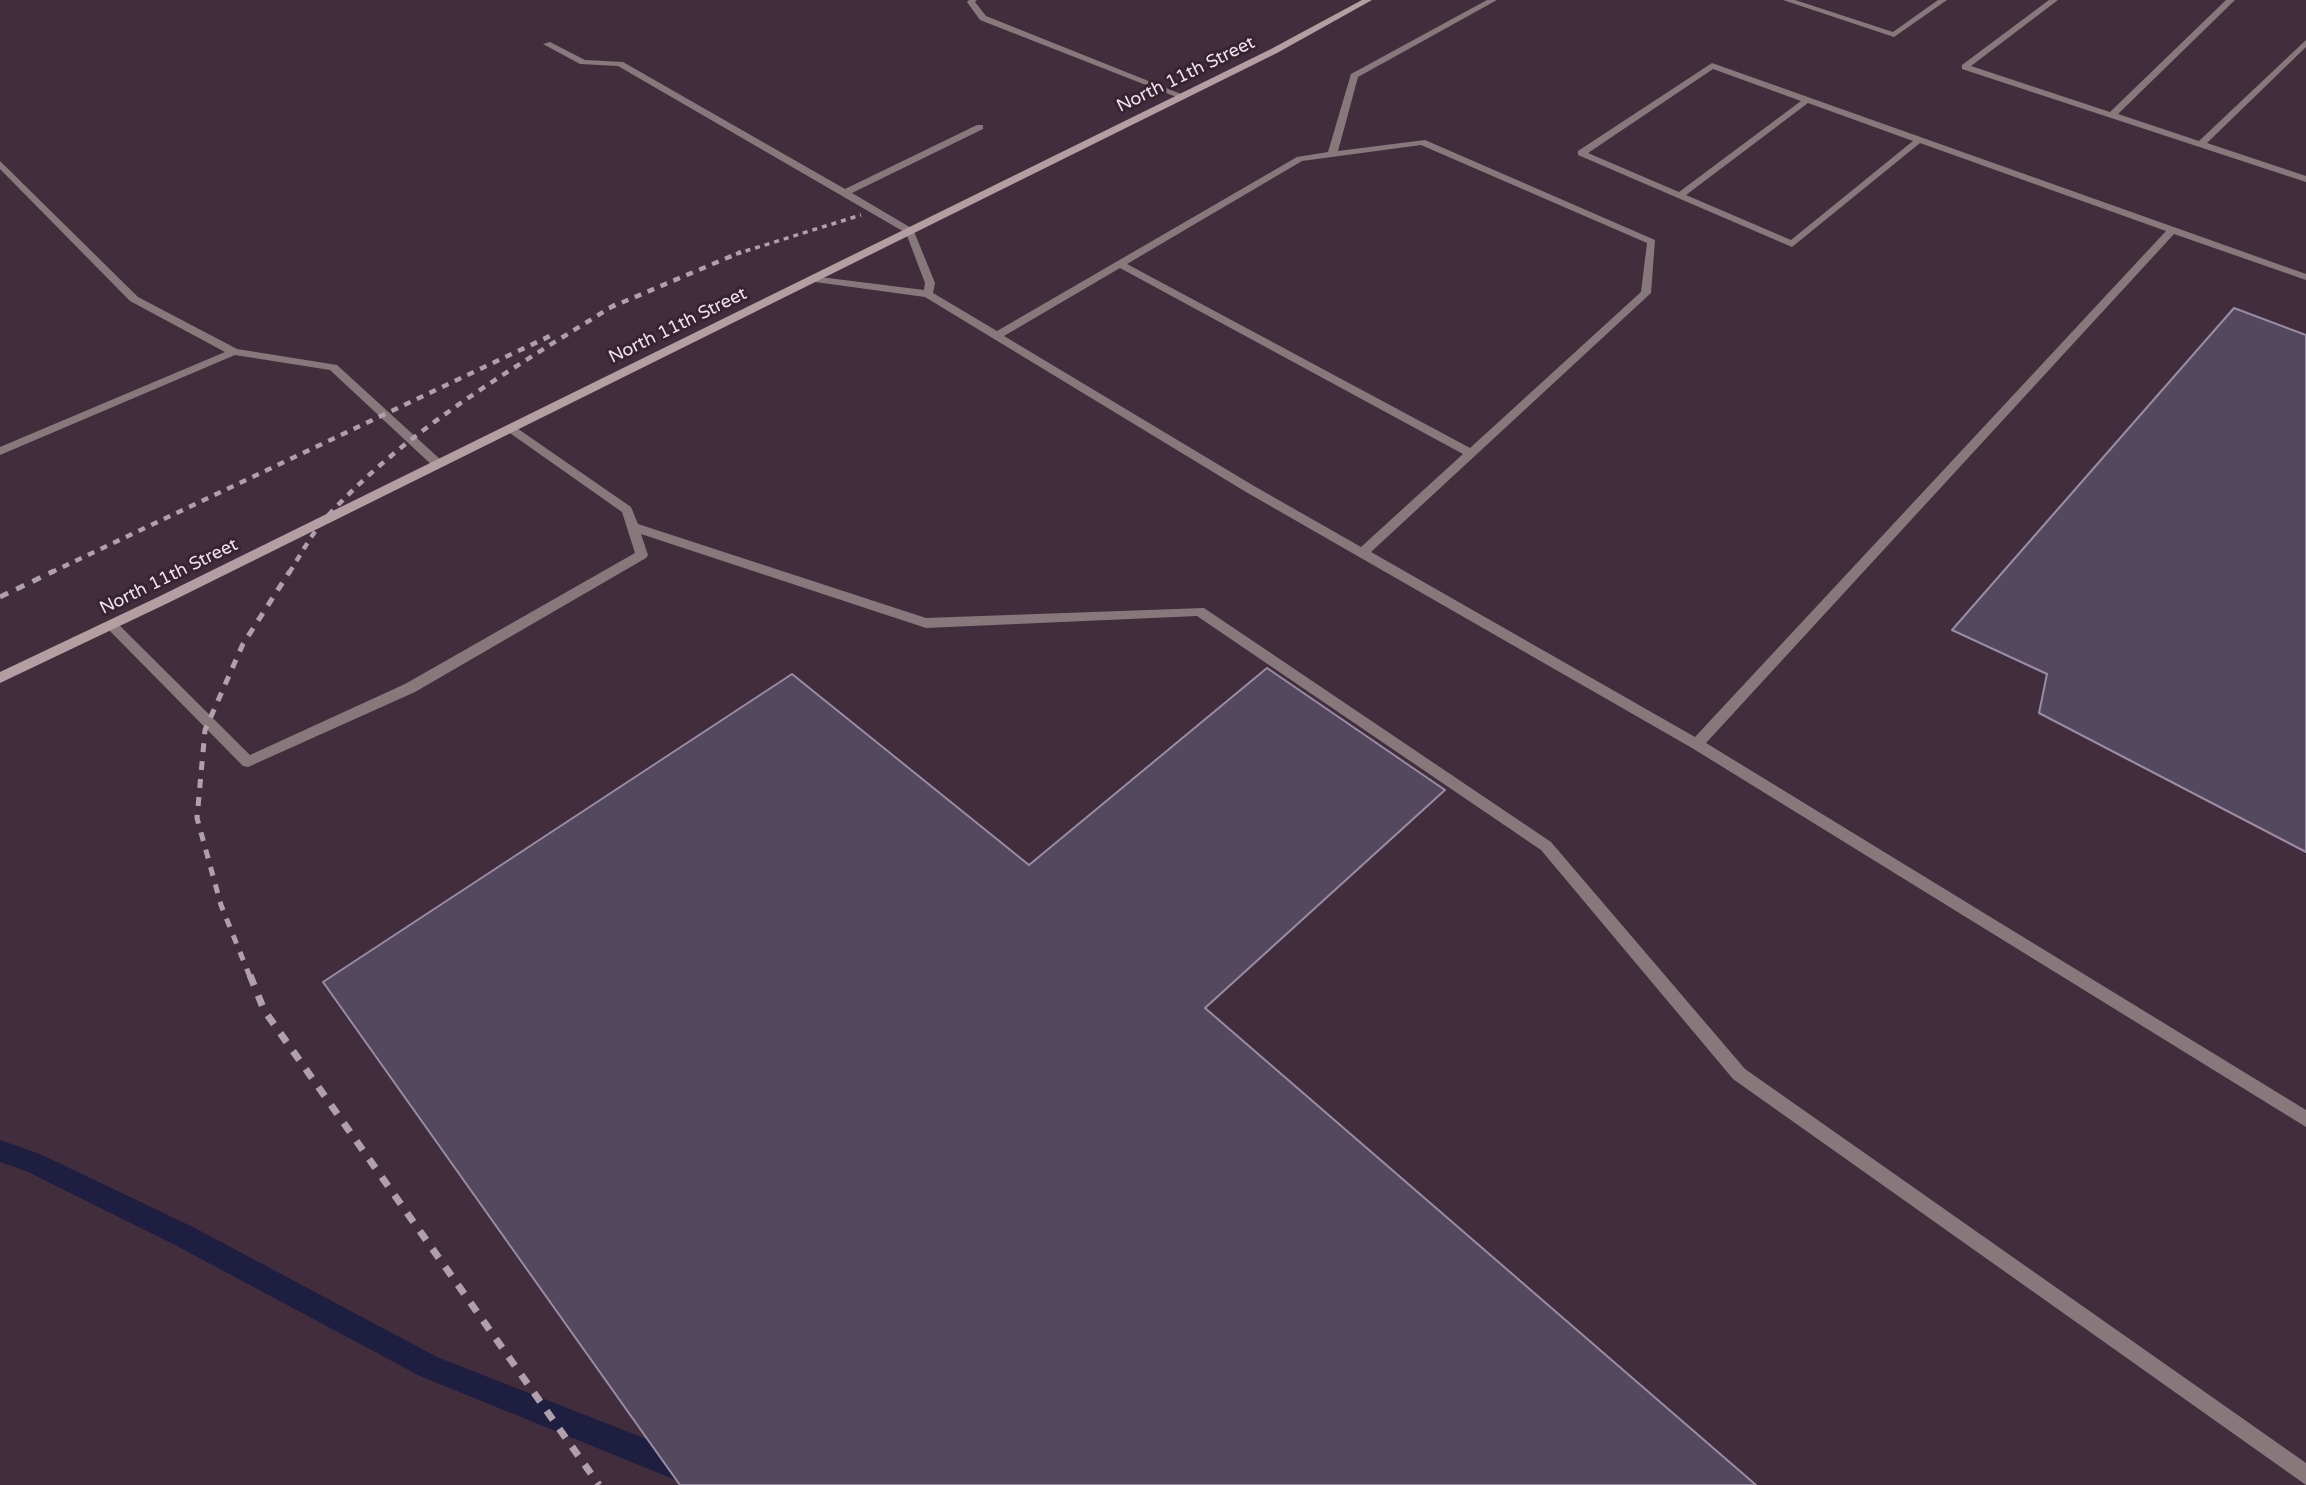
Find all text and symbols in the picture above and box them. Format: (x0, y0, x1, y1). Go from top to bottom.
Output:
street label: North 11th Street (1113, 32, 1259, 118)
street label: North 11th Street (605, 283, 751, 369)
street label: North 11th Street (96, 534, 242, 620)

